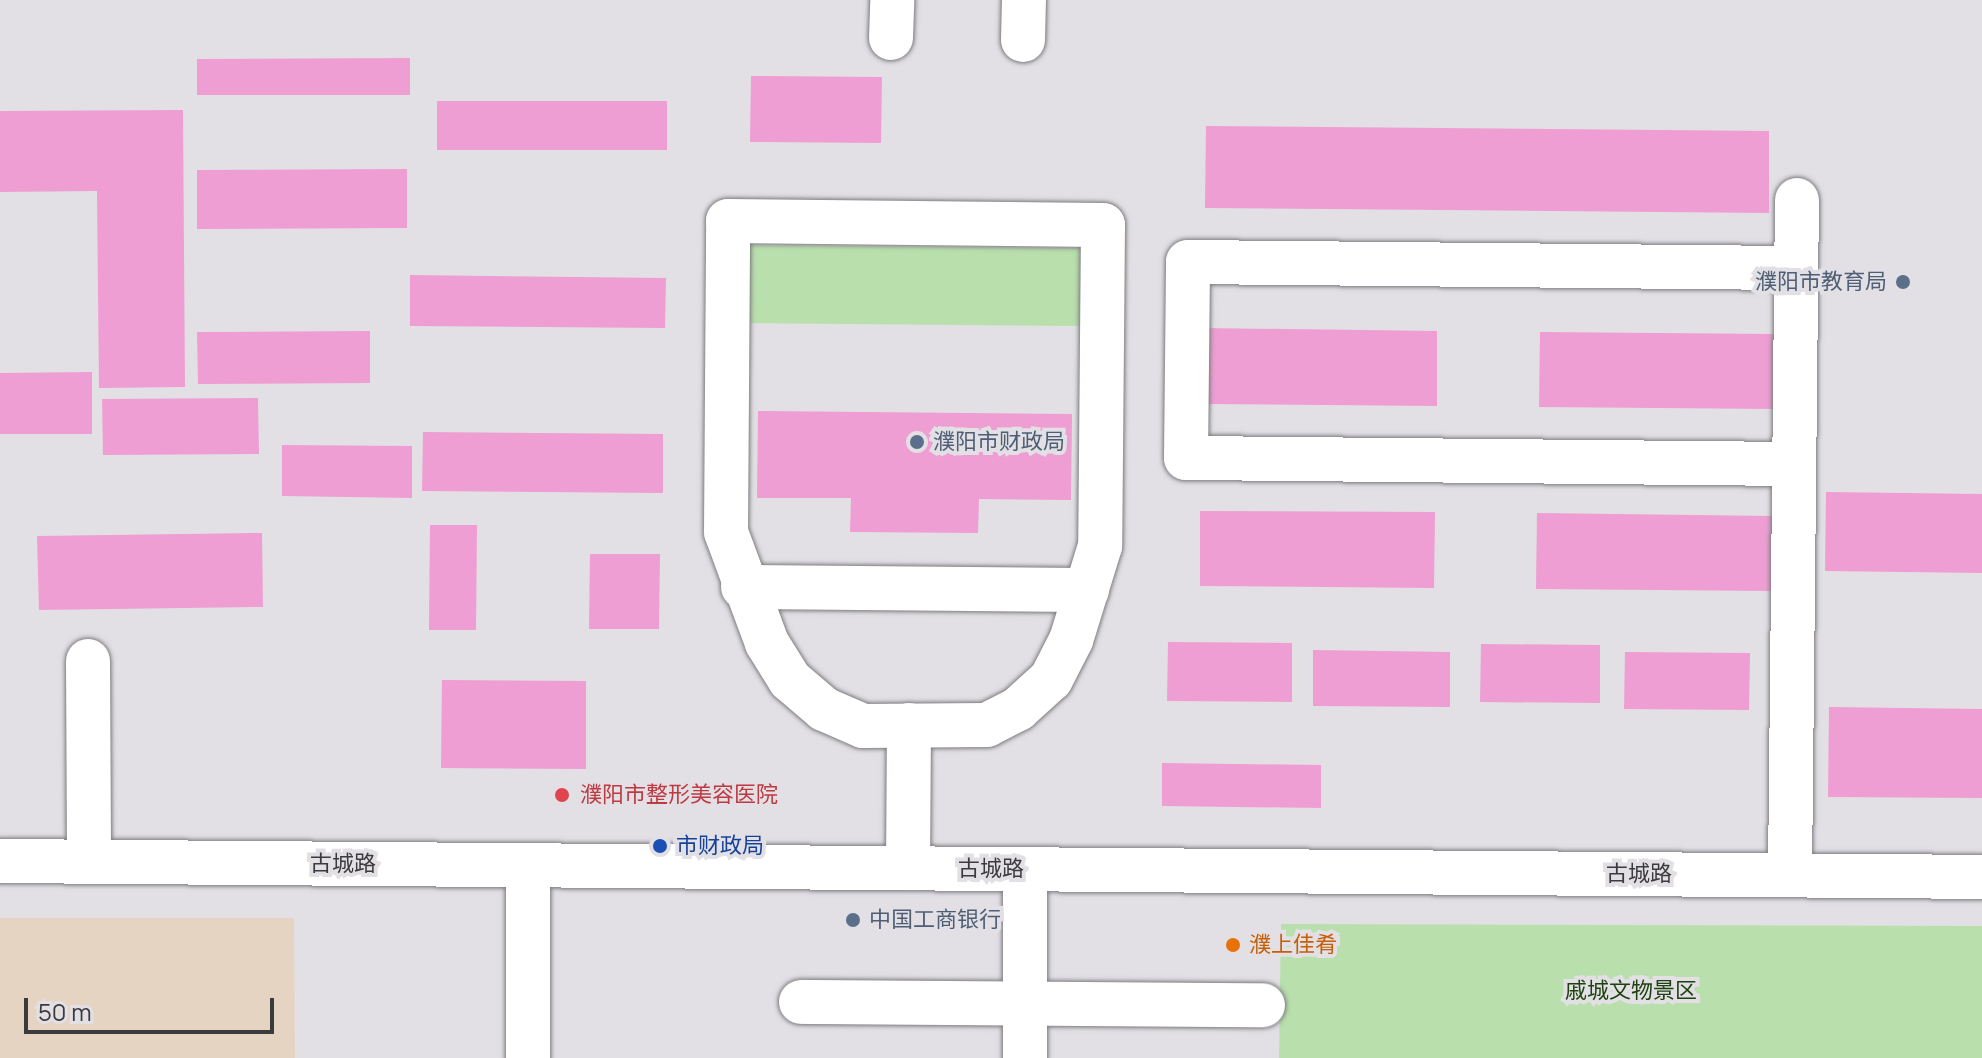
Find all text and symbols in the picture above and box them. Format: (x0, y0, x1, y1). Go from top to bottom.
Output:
place label: 濮阳市教育局 (1755, 269, 1887, 295)
marker: 濮阳市教育局 (1894, 273, 1912, 291)
place label: 濮阳市财政局 (933, 429, 1065, 455)
marker: 濮阳市财政局 (908, 433, 926, 451)
place label: 濮阳市整形美容医院 (580, 782, 778, 808)
marker: 濮阳市整形美容医院 (551, 784, 573, 806)
place label: 市财政局 (676, 833, 764, 859)
marker: 市财政局 (651, 837, 669, 855)
street label: 古城路 (310, 851, 376, 877)
street label: 古城路 (958, 856, 1024, 882)
street label: 古城路 (1606, 861, 1672, 887)
place label: 中国工商银行 (869, 907, 1001, 933)
marker: 中国工商银行 (844, 911, 862, 929)
place label: 濮上佳肴 (1249, 932, 1337, 958)
marker: 濮上佳肴 (1224, 936, 1242, 954)
park label: 戚城文物景区 (1565, 978, 1697, 1004)
scale bar (28, 982, 278, 1032)
text: 50 m (38, 995, 92, 1028)

